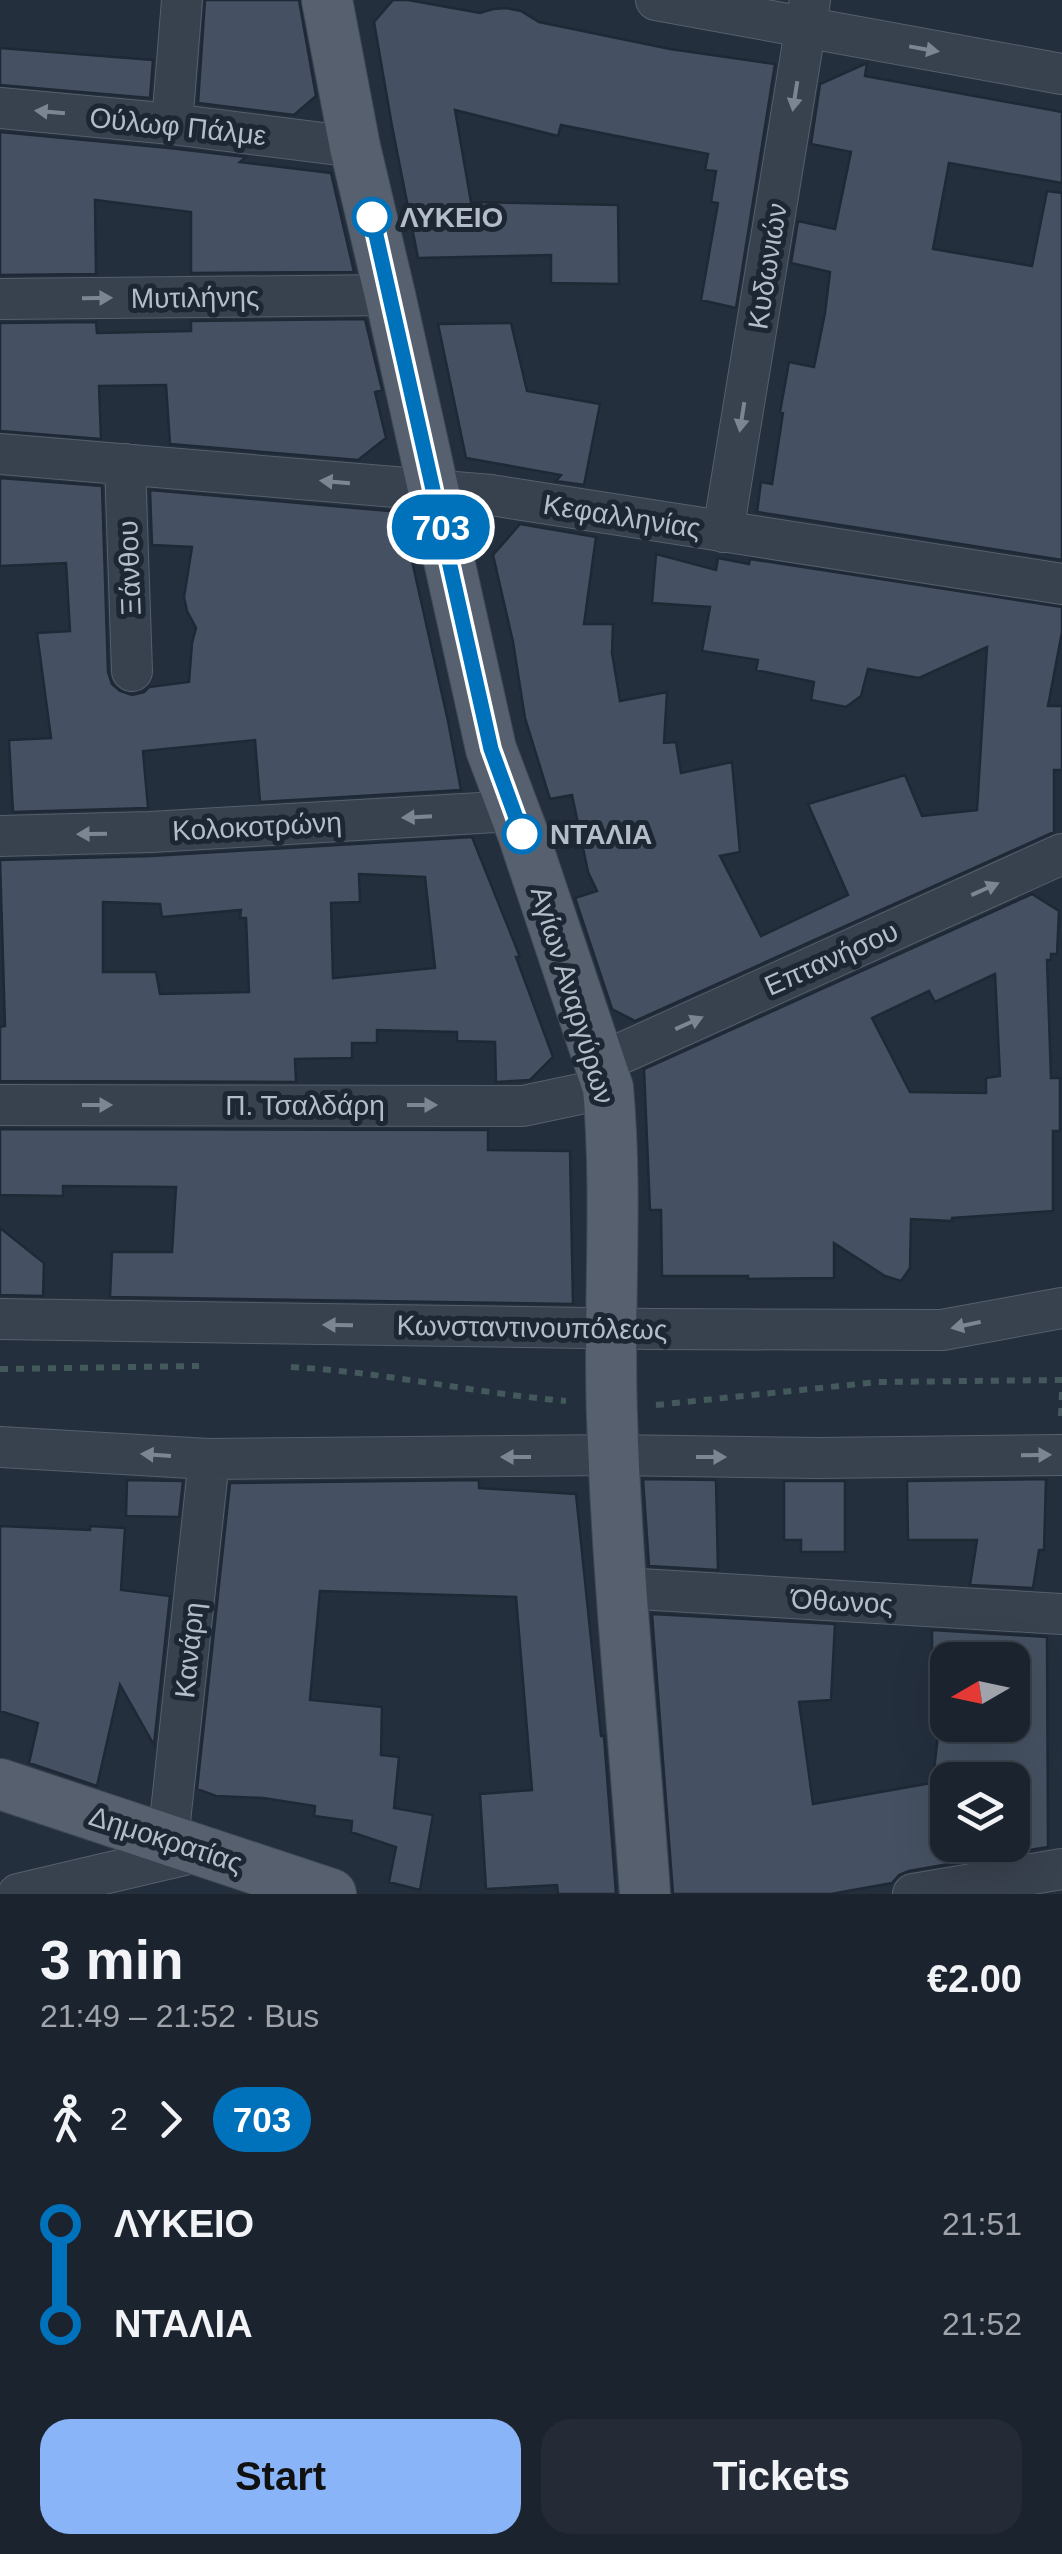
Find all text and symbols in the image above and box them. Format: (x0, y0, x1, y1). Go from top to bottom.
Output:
one-way arrow (908, 42, 940, 57)
one-way arrow (787, 81, 802, 113)
street label: Ούλωφ Πάλμε (88, 102, 268, 151)
one-way arrow (33, 104, 65, 120)
marker: ΛΥΚΕΙΟ (353, 198, 391, 236)
street label: Κυδωνιών (742, 201, 793, 331)
place label: ΛΥΚΕΙΟ (400, 202, 503, 233)
street label: Μυτιλήνης (130, 281, 260, 314)
one-way arrow (82, 290, 114, 306)
one-way arrow (734, 402, 749, 433)
one-way arrow (319, 473, 351, 489)
street label: Κεφαλληνίας (541, 489, 703, 544)
line badge: 703 (384, 494, 498, 560)
text: 703 (412, 508, 470, 547)
street label: Ξάνθου (112, 520, 147, 616)
street label: Κολοκοτρώνη (171, 807, 343, 846)
one-way arrow (400, 809, 432, 825)
marker: ΝΤΑΛΙΑ (503, 815, 541, 853)
place label: ΝΤΑΛΙΑ (550, 819, 652, 850)
one-way arrow (76, 826, 108, 842)
one-way arrow (970, 881, 1000, 897)
street label: Αγίων Αναργύρων (525, 883, 620, 1108)
street label: Επτανήσου (760, 915, 903, 1002)
one-way arrow (674, 1015, 704, 1031)
street label: Π. Τσαλδάρη (225, 1090, 385, 1121)
one-way arrow (82, 1097, 114, 1113)
one-way arrow (407, 1098, 439, 1114)
street label: Κωνσταντινουπόλεως (396, 1310, 668, 1345)
one-way arrow (322, 1317, 354, 1333)
one-way arrow (950, 1317, 981, 1333)
one-way arrow (140, 1447, 172, 1463)
one-way arrow (1020, 1447, 1052, 1463)
one-way arrow (500, 1449, 532, 1465)
one-way arrow (695, 1450, 727, 1466)
street label: Όθωνος (789, 1583, 894, 1620)
street label: Κανάρη (169, 1601, 210, 1700)
north arrow (930, 1642, 1030, 1742)
map controls (930, 1642, 1030, 1862)
button: layers (930, 1762, 1030, 1862)
street label: Δημοκρατίας (85, 1800, 246, 1879)
text: 3 min (40, 1929, 184, 1991)
text: €2.00 (927, 1958, 1022, 2000)
text: 21:49 – 21:52 · Bus (40, 1998, 319, 2034)
icon: walk (40, 2092, 95, 2147)
icon: forward (143, 2092, 198, 2147)
text: 703 (233, 2100, 291, 2139)
text: 2 (110, 2101, 128, 2137)
text: ΛΥΚΕΙΟ (114, 2203, 254, 2245)
text: 21:51 (942, 2206, 1022, 2242)
text: ΝΤΑΛΙΑ (114, 2303, 253, 2345)
text: 21:52 (942, 2306, 1022, 2342)
button: Start (40, 2419, 521, 2534)
button: Tickets (541, 2419, 1022, 2534)

